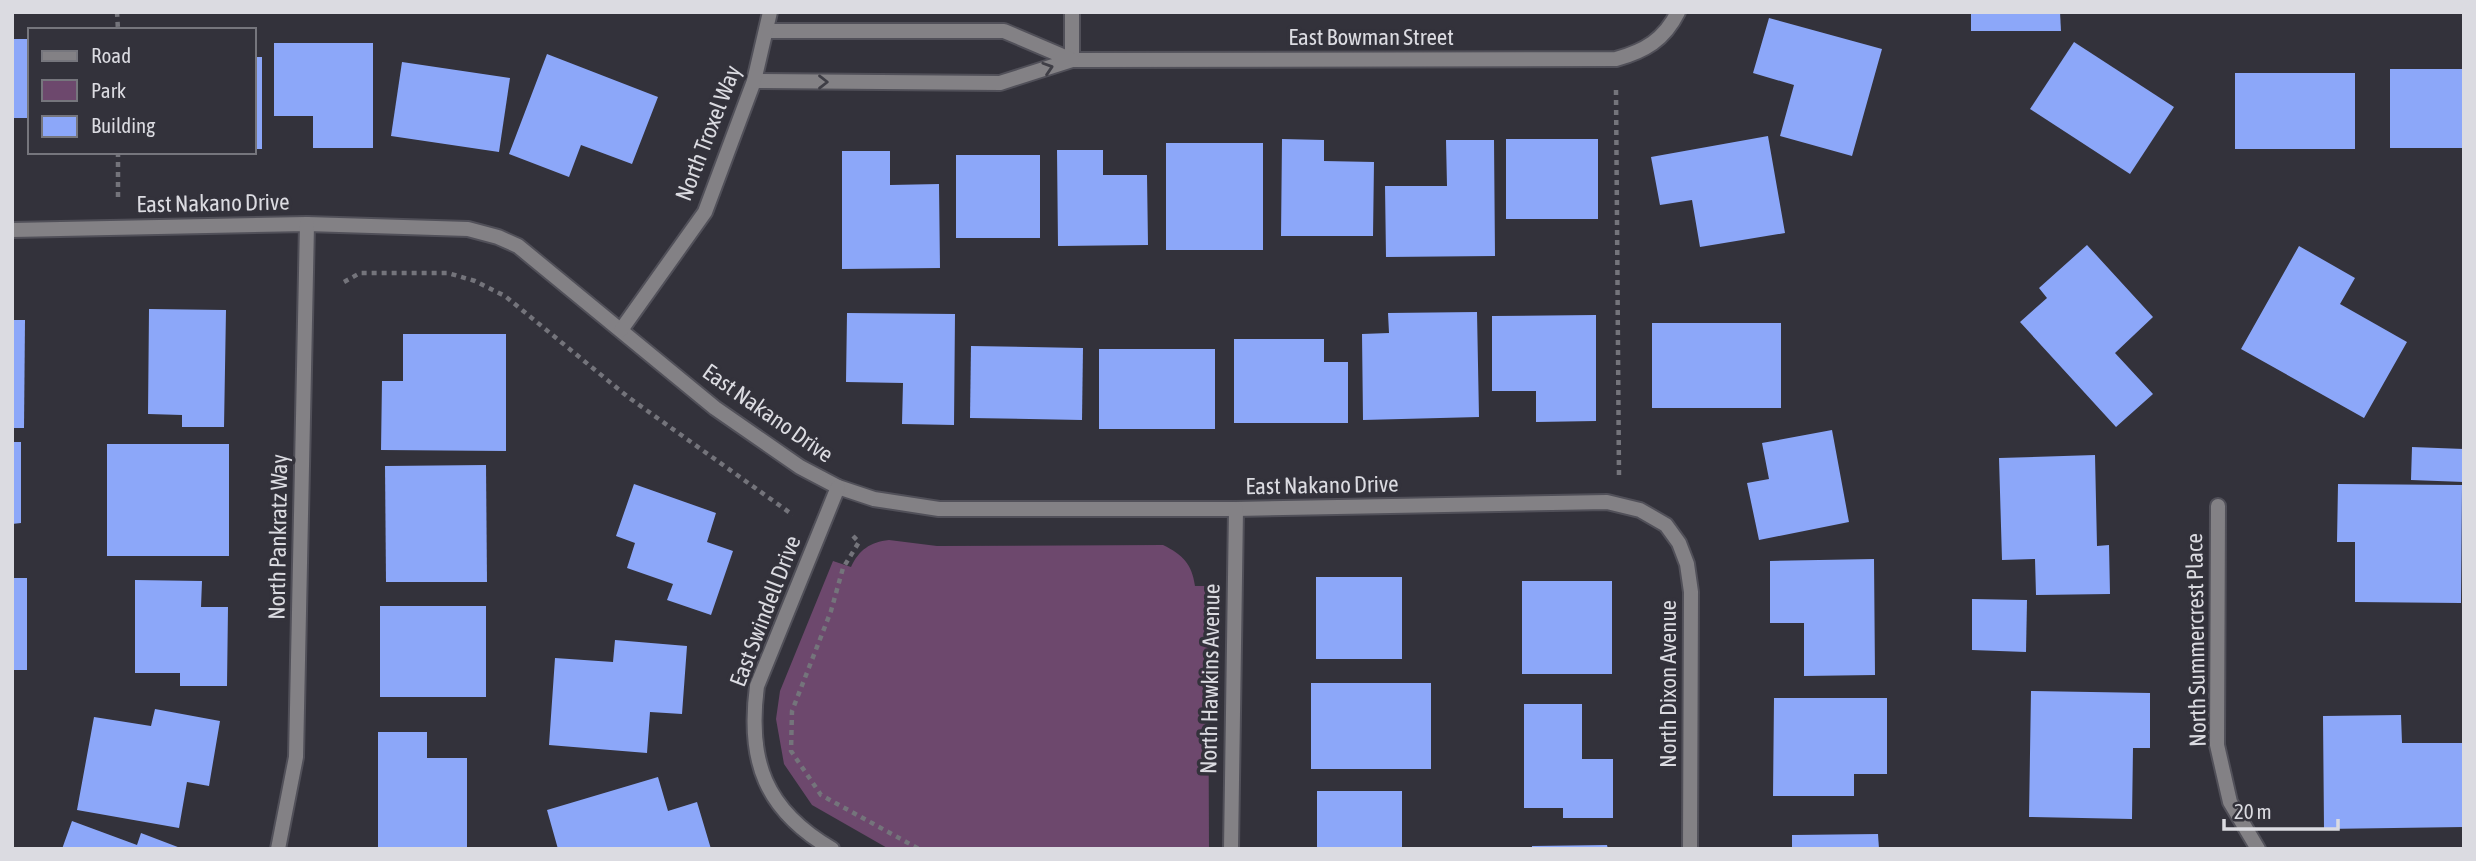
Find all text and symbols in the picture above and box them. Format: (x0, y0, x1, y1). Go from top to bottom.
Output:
street label: East Bowman Street (1288, 24, 1454, 50)
legend (28, 28, 256, 154)
text: Road (91, 43, 131, 67)
street label: North Troxel Way (670, 62, 746, 204)
one-way arrow (1041, 62, 1053, 76)
one-way arrow (818, 74, 828, 90)
text: Park (91, 78, 126, 102)
text: Building (91, 113, 155, 137)
street label: East Nakano Drive (136, 189, 290, 217)
street label: East Nakano Drive (698, 358, 838, 468)
street label: North Pankratz Way (264, 454, 292, 620)
street label: East Nakano Drive (1245, 471, 1399, 499)
street label: East Swindell Drive (724, 532, 806, 690)
street label: North Summercrest Place (2181, 533, 2211, 747)
street label: North Hawkins Avenue (1195, 584, 1225, 774)
street label: North Dixon Avenue (1655, 600, 1681, 768)
scale bar (2224, 788, 2338, 832)
text: 20 m (2234, 799, 2272, 823)

